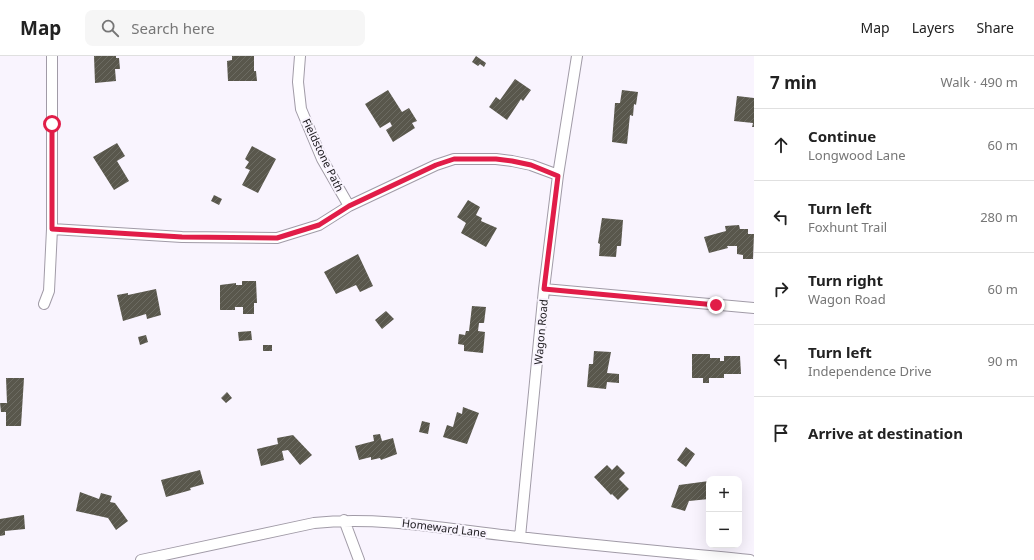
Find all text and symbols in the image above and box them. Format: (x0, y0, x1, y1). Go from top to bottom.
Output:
search box (85, 10, 365, 46)
text: Map (20, 15, 61, 41)
icon: search (99, 17, 121, 39)
text: Search here (131, 18, 215, 38)
text: Map (861, 18, 890, 37)
text: Layers (912, 18, 954, 37)
text: Share (976, 18, 1014, 37)
text: 7 min (770, 71, 817, 94)
text: Walk · 490 m (940, 73, 1018, 91)
route start (43, 115, 61, 133)
street label: Fieldstone Path (299, 116, 348, 194)
text: Continue (808, 126, 876, 146)
icon: ahead (770, 134, 792, 156)
text: 60 m (988, 136, 1018, 154)
text: Longwood Lane (808, 146, 906, 164)
text: Turn left (808, 198, 872, 218)
icon: left (770, 206, 792, 228)
text: 280 m (980, 208, 1018, 226)
text: Foxhunt Trail (808, 218, 887, 236)
text: Turn right (808, 270, 883, 290)
icon: right (770, 278, 792, 300)
text: 60 m (988, 280, 1018, 298)
text: Wagon Road (808, 290, 886, 308)
route end (707, 296, 725, 314)
street label: Wagon Road (530, 299, 551, 365)
text: Turn left (808, 342, 872, 362)
icon: left (770, 350, 792, 372)
text: 90 m (988, 352, 1018, 370)
text: Independence Drive (808, 362, 932, 380)
icon: arrive (770, 422, 792, 444)
text: Arrive at destination (808, 423, 963, 443)
map controls (706, 476, 742, 548)
button: + (706, 476, 742, 512)
button: − (706, 512, 742, 548)
street label: Homeward Lane (401, 515, 487, 540)

